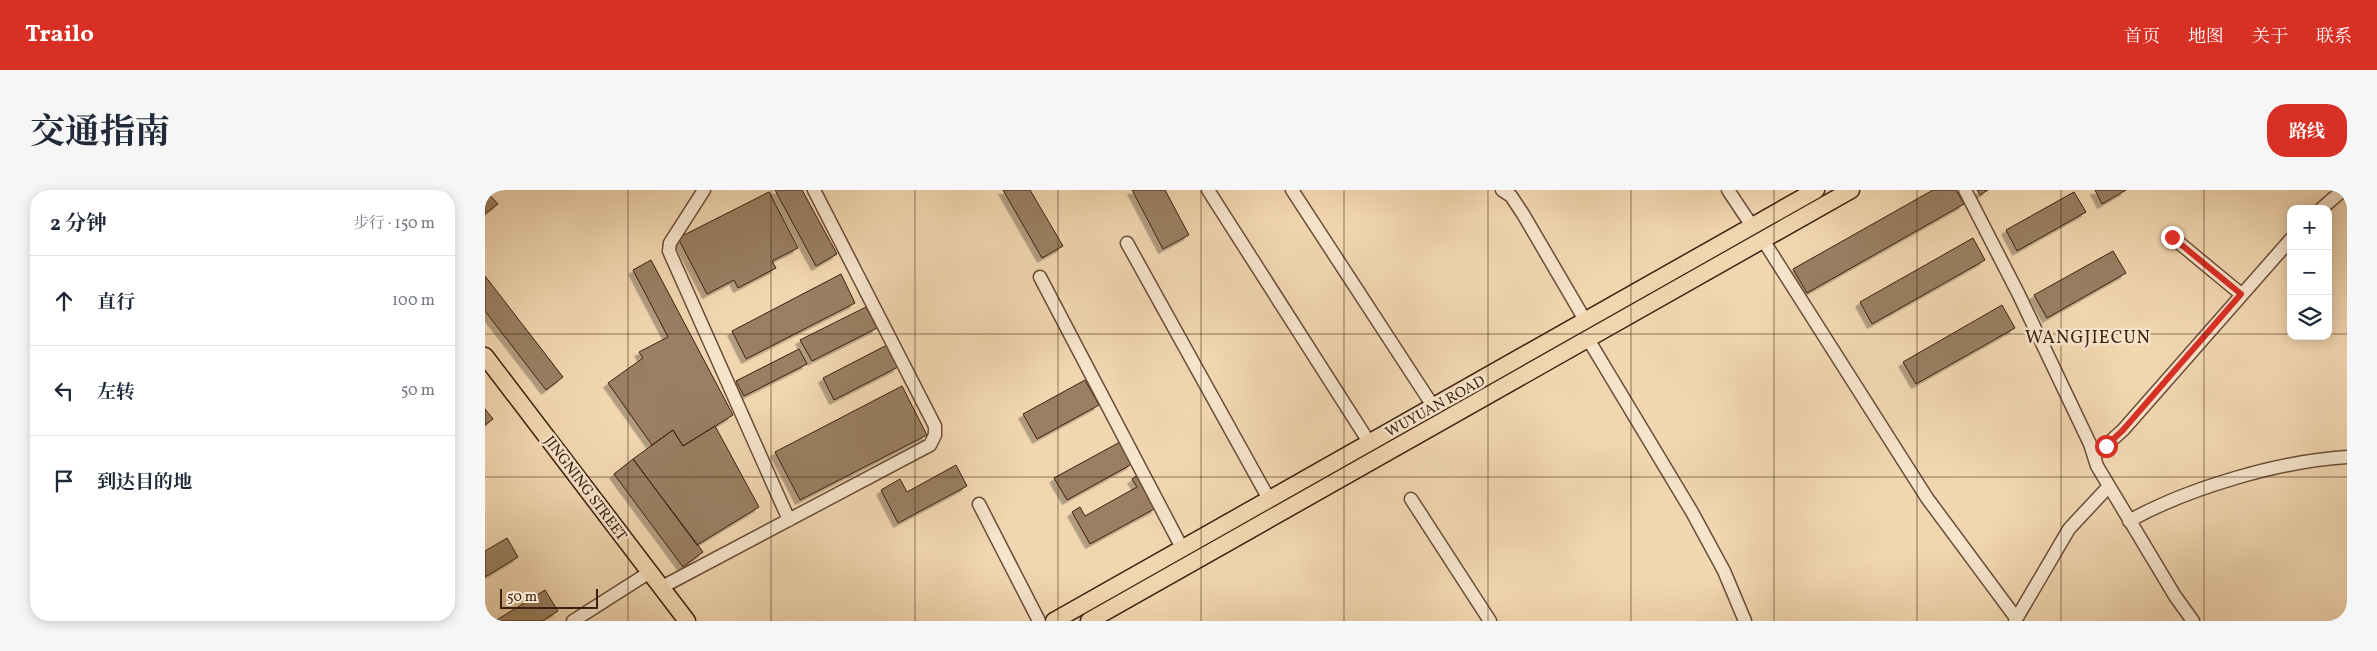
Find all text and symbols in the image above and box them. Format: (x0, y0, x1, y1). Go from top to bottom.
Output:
text: Trailo (25, 18, 94, 52)
text: 首页 (2124, 25, 2160, 50)
text: 地图 (2188, 25, 2224, 50)
text: 关于 (2252, 25, 2288, 50)
text: 联系 (2316, 25, 2352, 50)
button: 路线 (2267, 104, 2347, 157)
text: 交通指南 (30, 110, 170, 158)
map controls (2287, 205, 2332, 340)
button: + (2287, 205, 2332, 250)
text: 2 分钟 (50, 210, 107, 239)
text: 步行 · 150 m (353, 213, 435, 235)
route end (2161, 226, 2184, 249)
button: − (2287, 250, 2332, 295)
icon: ahead (50, 287, 78, 315)
text: 直行 (97, 290, 135, 316)
text: 100 m (392, 290, 435, 312)
button: layers (2287, 295, 2332, 340)
district label: WANGJIECUN (2025, 326, 2151, 351)
street label: WUYUAN ROAD (1382, 371, 1490, 443)
icon: left (50, 377, 78, 405)
text: 左转 (97, 380, 135, 406)
text: 50 m (401, 380, 435, 402)
street label: JINGNING STREET (538, 432, 631, 546)
route start (2095, 435, 2118, 458)
icon: arrive (50, 467, 78, 495)
text: 到达目的地 (97, 470, 192, 496)
scale bar (500, 586, 597, 609)
text: 50 m (507, 588, 537, 607)

